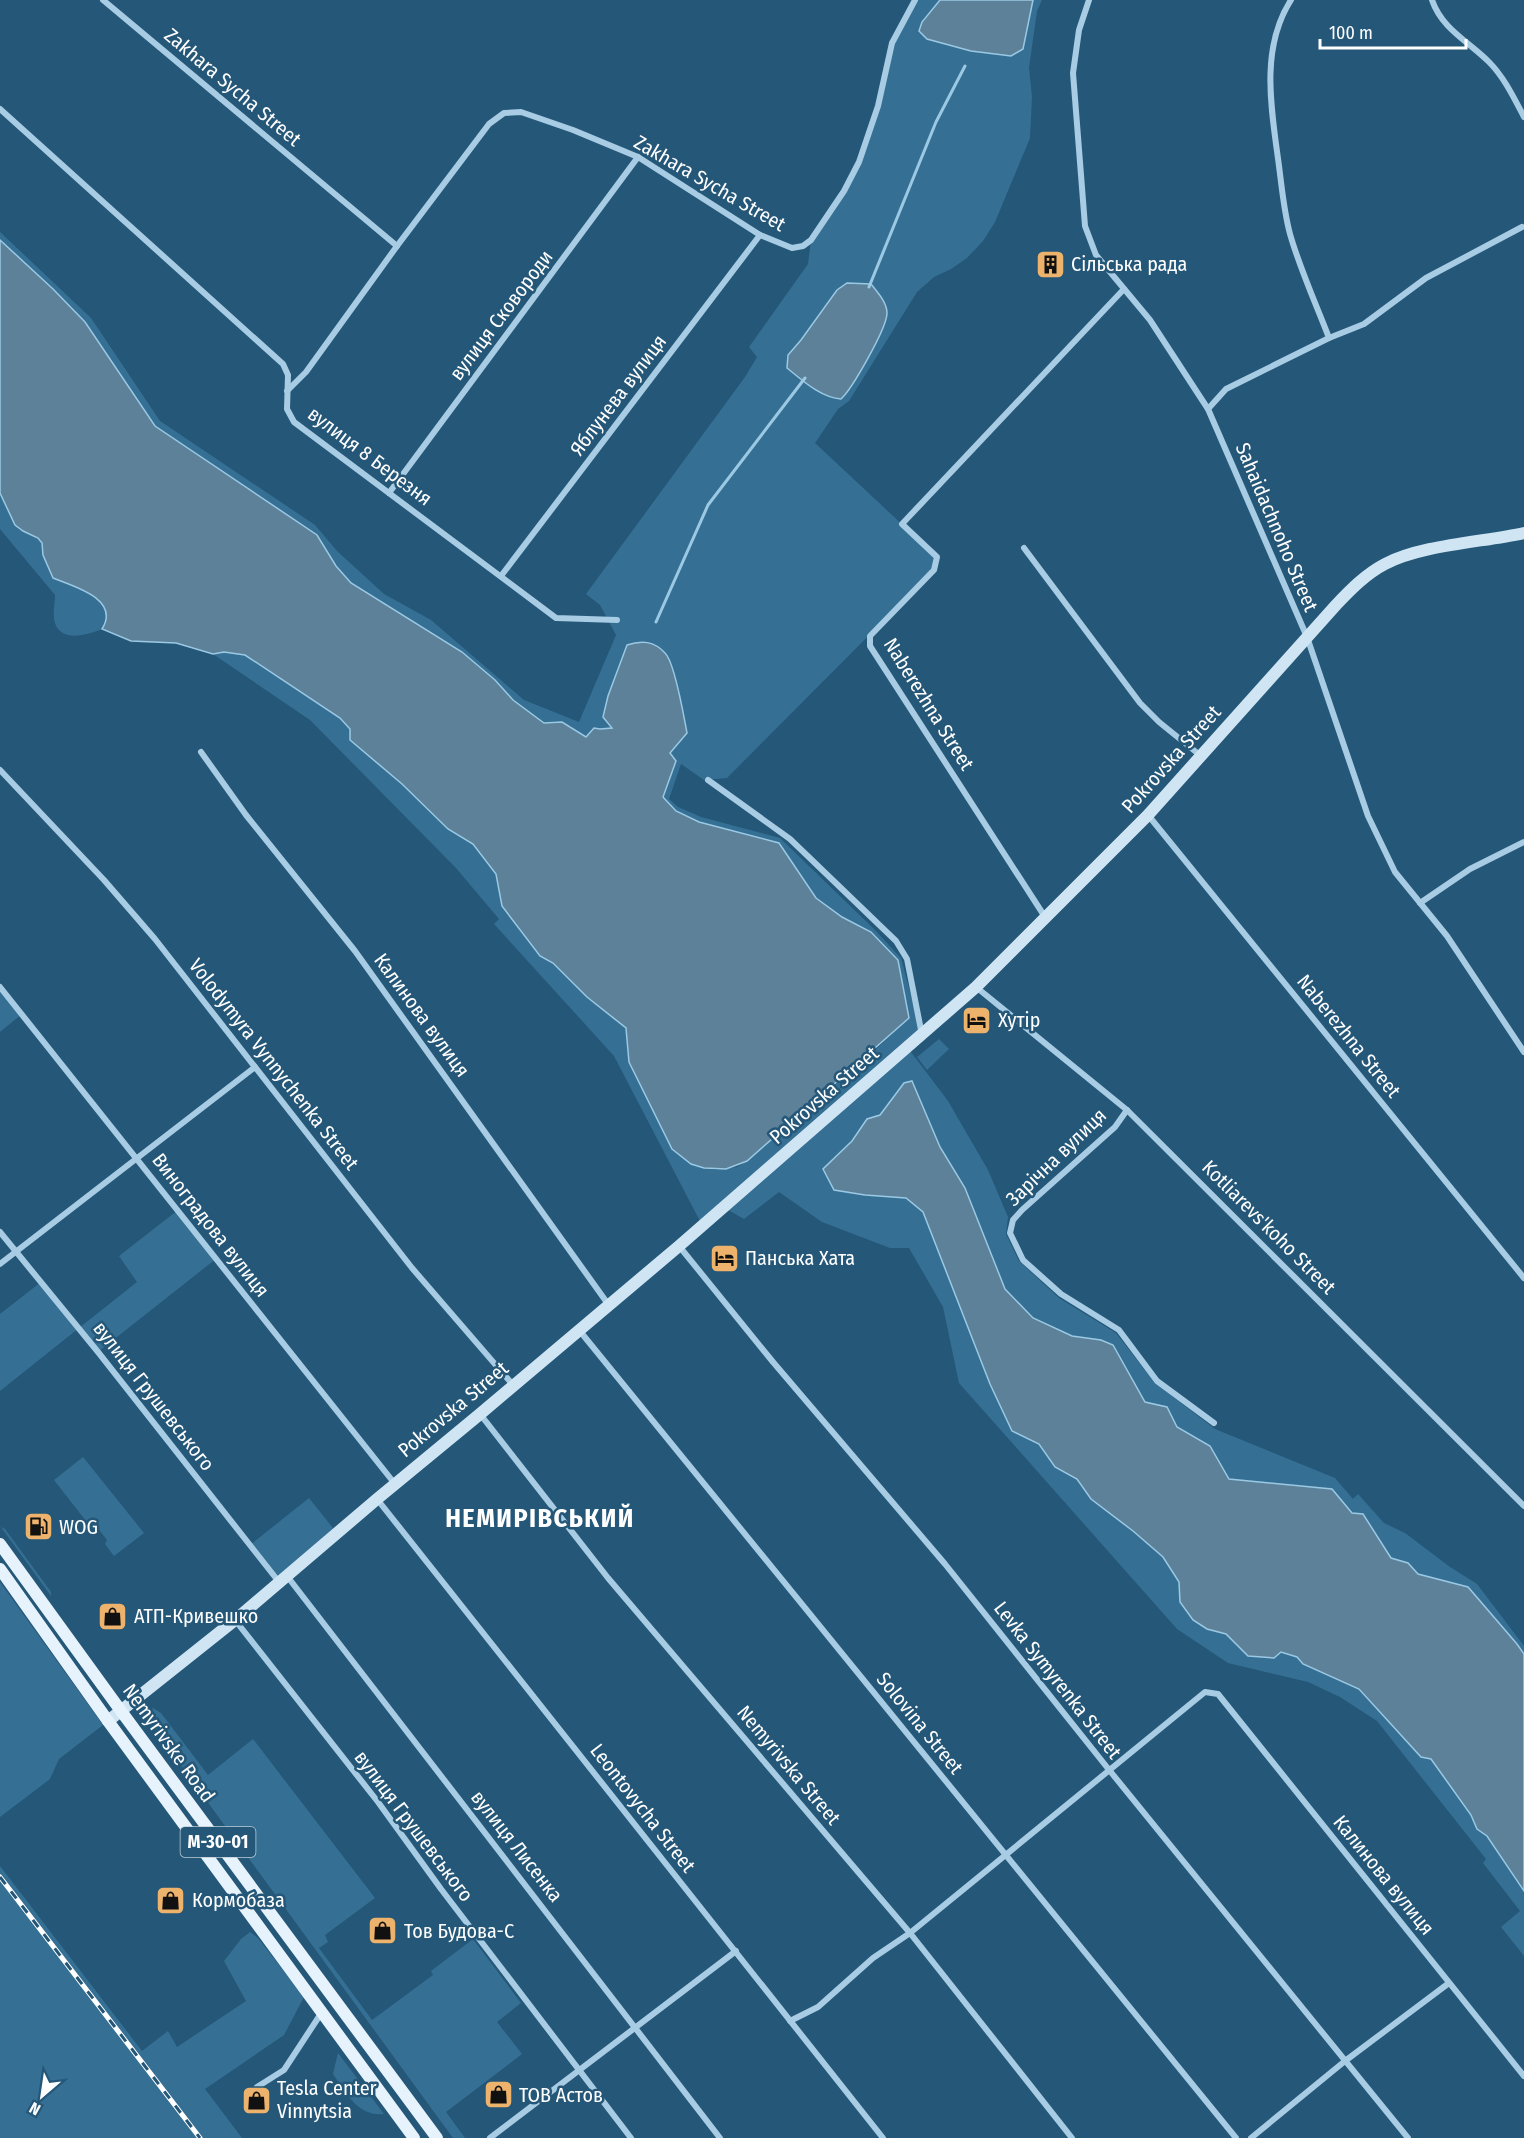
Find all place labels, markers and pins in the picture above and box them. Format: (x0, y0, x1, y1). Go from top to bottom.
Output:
building icon: Сільська рада (1034, 248, 1066, 280)
place label: Сільська рада (1071, 252, 1187, 276)
hotel icon: Хутір (961, 1004, 993, 1036)
place label: Хутір (998, 1008, 1040, 1032)
hotel icon: Панська Хата (708, 1242, 740, 1274)
place label: Панська Хата (745, 1246, 855, 1270)
fuel station icon: WOG (22, 1511, 54, 1543)
place label: WOG (59, 1515, 98, 1539)
shop icon: АТП-Кривешко (97, 1600, 129, 1632)
place label: АТП-Кривешко (134, 1604, 258, 1628)
shop icon: Кормобаза (155, 1884, 187, 1916)
place label: Кормобаза (192, 1888, 285, 1912)
shop icon: Тов Будова-С (367, 1915, 399, 1947)
place label: Тов Будова-С (404, 1919, 514, 1943)
place label: Tesla Center Vinnytsia (277, 2076, 377, 2123)
shop icon: ТОВ Астов (482, 2079, 514, 2111)
place label: ТОВ Астов (519, 2083, 603, 2107)
shop icon: Tesla Center Vinnytsia (240, 2084, 272, 2116)

